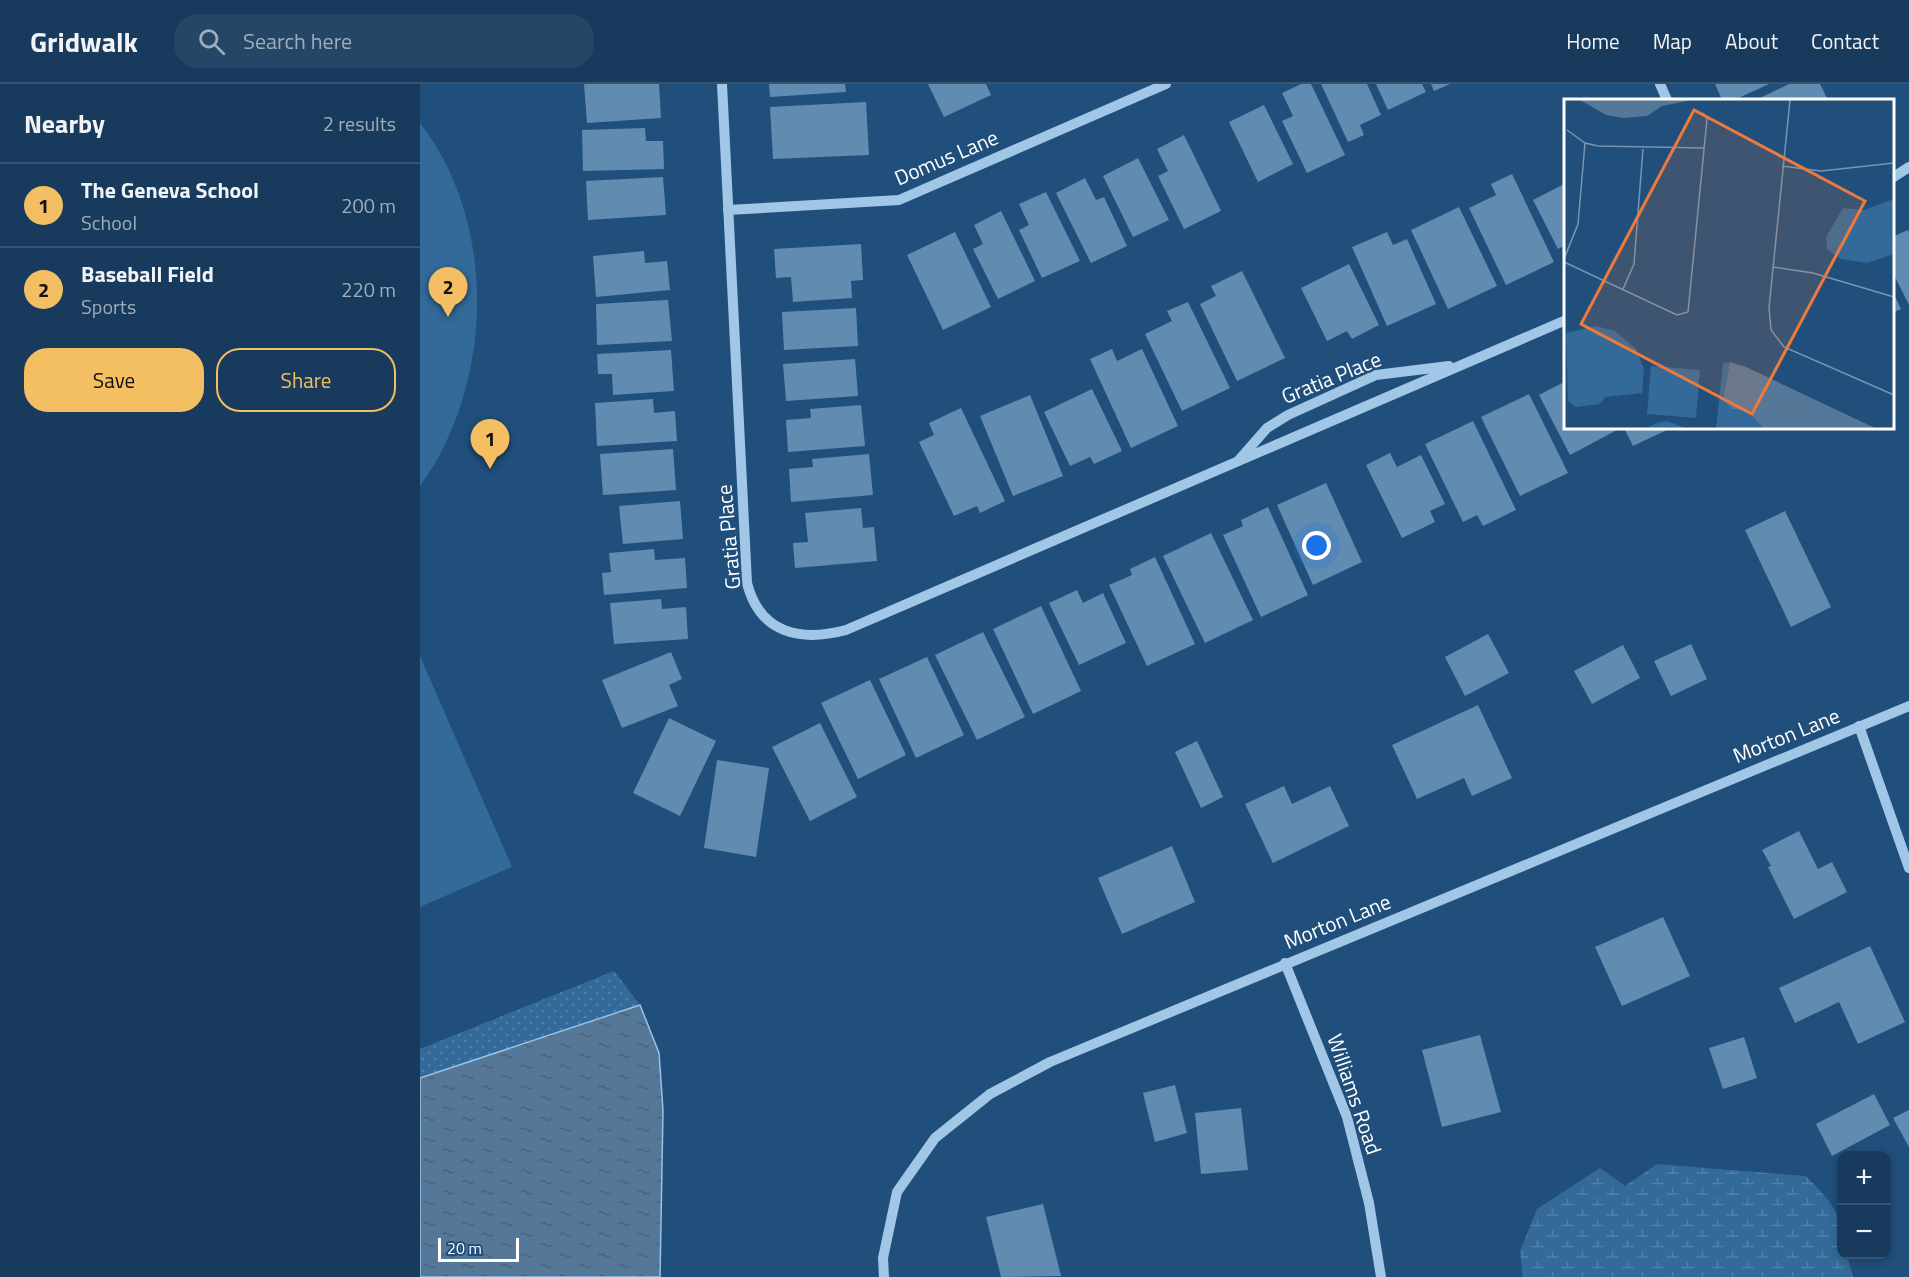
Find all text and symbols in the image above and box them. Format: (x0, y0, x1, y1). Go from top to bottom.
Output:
search box (174, 14, 594, 68)
text: Gridwalk (30, 20, 138, 63)
text: Search here (243, 24, 352, 58)
icon: search (195, 25, 228, 58)
text: Home (1566, 25, 1620, 57)
text: Map (1653, 25, 1692, 57)
text: About (1725, 25, 1778, 57)
text: Contact (1811, 25, 1879, 57)
inset map (1564, 99, 1894, 429)
text: Nearby (24, 104, 105, 143)
text: 2 results (323, 108, 396, 139)
street label: Domus Lane (889, 121, 1003, 193)
text: The Geneva School (81, 173, 259, 207)
text: 1 (38, 190, 49, 221)
text: 200 m (341, 190, 396, 221)
text: School (81, 207, 137, 238)
text: Baseball Field (81, 257, 214, 291)
pin: 2 (429, 268, 468, 317)
text: 2 (38, 274, 49, 305)
text: 220 m (341, 274, 396, 305)
text: Sports (81, 291, 136, 322)
street label: Gratia Place (1276, 342, 1386, 412)
button: Save (24, 348, 204, 412)
button: Share (216, 348, 396, 412)
pin: 1 (470, 420, 510, 469)
street label: Gratia Place (707, 483, 749, 591)
your location (1302, 531, 1331, 560)
street label: Morton Lane (1728, 699, 1844, 771)
street label: Morton Lane (1279, 885, 1395, 957)
street label: Williams Road (1319, 1029, 1391, 1159)
map controls (1837, 1151, 1891, 1259)
button: + (1837, 1151, 1891, 1205)
button: − (1837, 1205, 1891, 1259)
scale bar (438, 1235, 519, 1262)
text: 20 m (447, 1236, 482, 1260)

